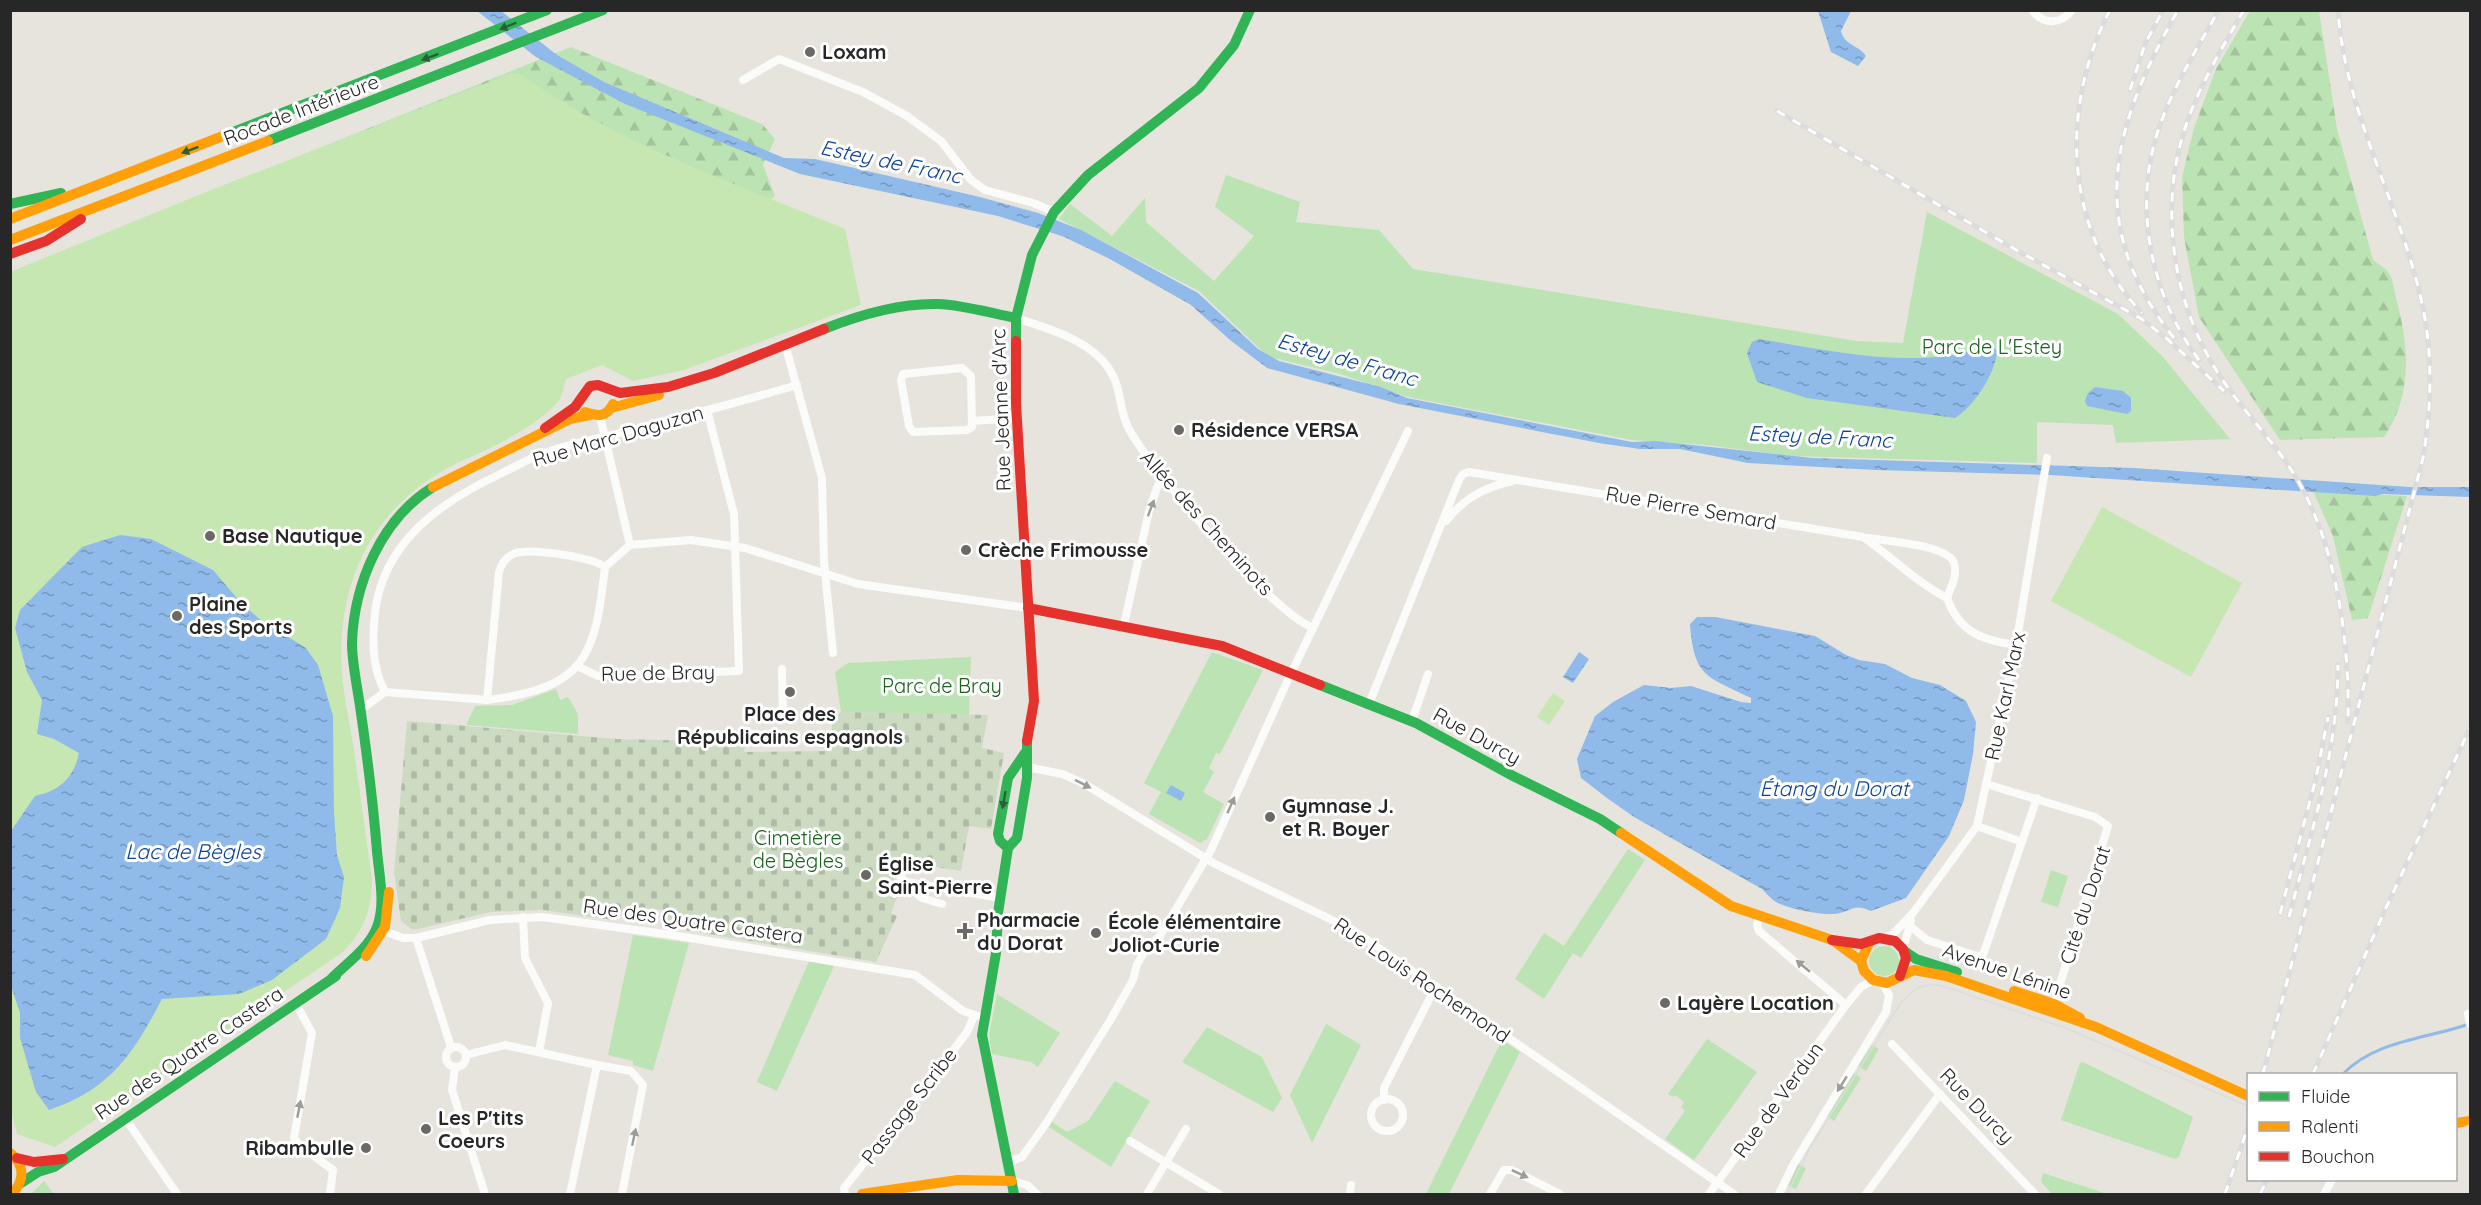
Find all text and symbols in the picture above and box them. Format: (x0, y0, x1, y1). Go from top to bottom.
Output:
one-way arrow (498, 22, 516, 32)
place label: Loxam (822, 39, 886, 64)
marker: Loxam (803, 45, 817, 59)
one-way arrow (421, 52, 439, 62)
street label: Rocade Intérieure (220, 68, 382, 151)
water label: Estey de Franc (818, 133, 966, 189)
one-way arrow (181, 146, 199, 155)
water label: Estey de Franc (1275, 327, 1422, 392)
street label: Rue Jeanne d'Arc (985, 328, 1016, 492)
park label: Parc de L'Estey (1922, 334, 2062, 359)
street label: Rue Marc Daguzan (530, 399, 706, 472)
place label: Résidence VERSA (1191, 417, 1359, 442)
water label: Estey de Franc (1748, 419, 1895, 453)
marker: Résidence VERSA (1172, 423, 1186, 437)
street label: Allée des Cheminots (1136, 445, 1279, 600)
street label: Rue Pierre Semard (1604, 480, 1778, 535)
one-way arrow (1147, 499, 1156, 517)
place label: Base Nautique (222, 523, 363, 548)
marker: Base Nautique (203, 529, 217, 543)
place label: Crèche Frimousse (978, 537, 1148, 562)
marker: Crèche Frimousse (959, 543, 973, 557)
place label: Plaine des Sports (189, 591, 292, 639)
marker: Plaine des Sports (170, 609, 184, 623)
street label: Rue Karl Marx (1979, 629, 2030, 762)
street label: Rue de Bray (601, 659, 715, 686)
park label: Parc de Bray (882, 673, 1002, 698)
marker: Place des Républicains espagnols (783, 685, 797, 699)
place label: Place des Républicains espagnols (677, 701, 903, 749)
street label: Rue Durcy (1429, 701, 1525, 770)
water label: Étang du Dorat (1759, 775, 1911, 801)
one-way arrow (1074, 778, 1092, 788)
one-way arrow (999, 791, 1008, 810)
place label: Gymnase J. et R. Boyer (1282, 793, 1394, 841)
one-way arrow (1227, 796, 1236, 814)
marker: Gymnase J. et R. Boyer (1263, 810, 1277, 824)
park label: Cimetière de Bègles (753, 825, 843, 873)
water label: Lac de Bègles (125, 838, 262, 864)
street label: Cité du Dorat (2054, 842, 2115, 967)
place label: Église Saint-Pierre (878, 851, 993, 899)
marker: Église Saint-Pierre (859, 868, 873, 882)
street label: Rue des Quatre Castera (582, 893, 804, 948)
place label: Pharmacie du Dorat (977, 907, 1080, 955)
place label: École élémentaire Joliot-Curie (1108, 909, 1281, 957)
street label: Rue Louis Rochemond (1329, 911, 1515, 1048)
marker: Pharmacie du Dorat (958, 924, 972, 938)
marker: École élémentaire Joliot-Curie (1089, 926, 1103, 940)
street label: Avenue Lénine (1940, 937, 2075, 1004)
one-way arrow (1796, 960, 1811, 973)
street label: Rue des Quatre Castera (90, 980, 288, 1125)
place label: Layère Location (1677, 990, 1834, 1015)
marker: Layère Location (1658, 996, 1672, 1010)
street label: Rue de Verdun (1727, 1037, 1828, 1162)
street label: Passage Scribe (855, 1043, 962, 1169)
street label: Rue Durcy (1935, 1062, 2020, 1149)
legend (2247, 1073, 2457, 1181)
one-way arrow (1836, 1076, 1847, 1093)
text: Fluide (2301, 1085, 2350, 1108)
one-way arrow (295, 1099, 304, 1118)
place label: Les P'tits Coeurs (438, 1105, 524, 1153)
text: Ralenti (2301, 1115, 2359, 1138)
marker: Les P'tits Coeurs (419, 1122, 433, 1136)
one-way arrow (630, 1128, 639, 1147)
place label: Ribambulle (245, 1135, 354, 1160)
marker: Ribambulle (359, 1141, 373, 1155)
text: Bouchon (2301, 1145, 2375, 1168)
one-way arrow (1511, 1170, 1528, 1179)

